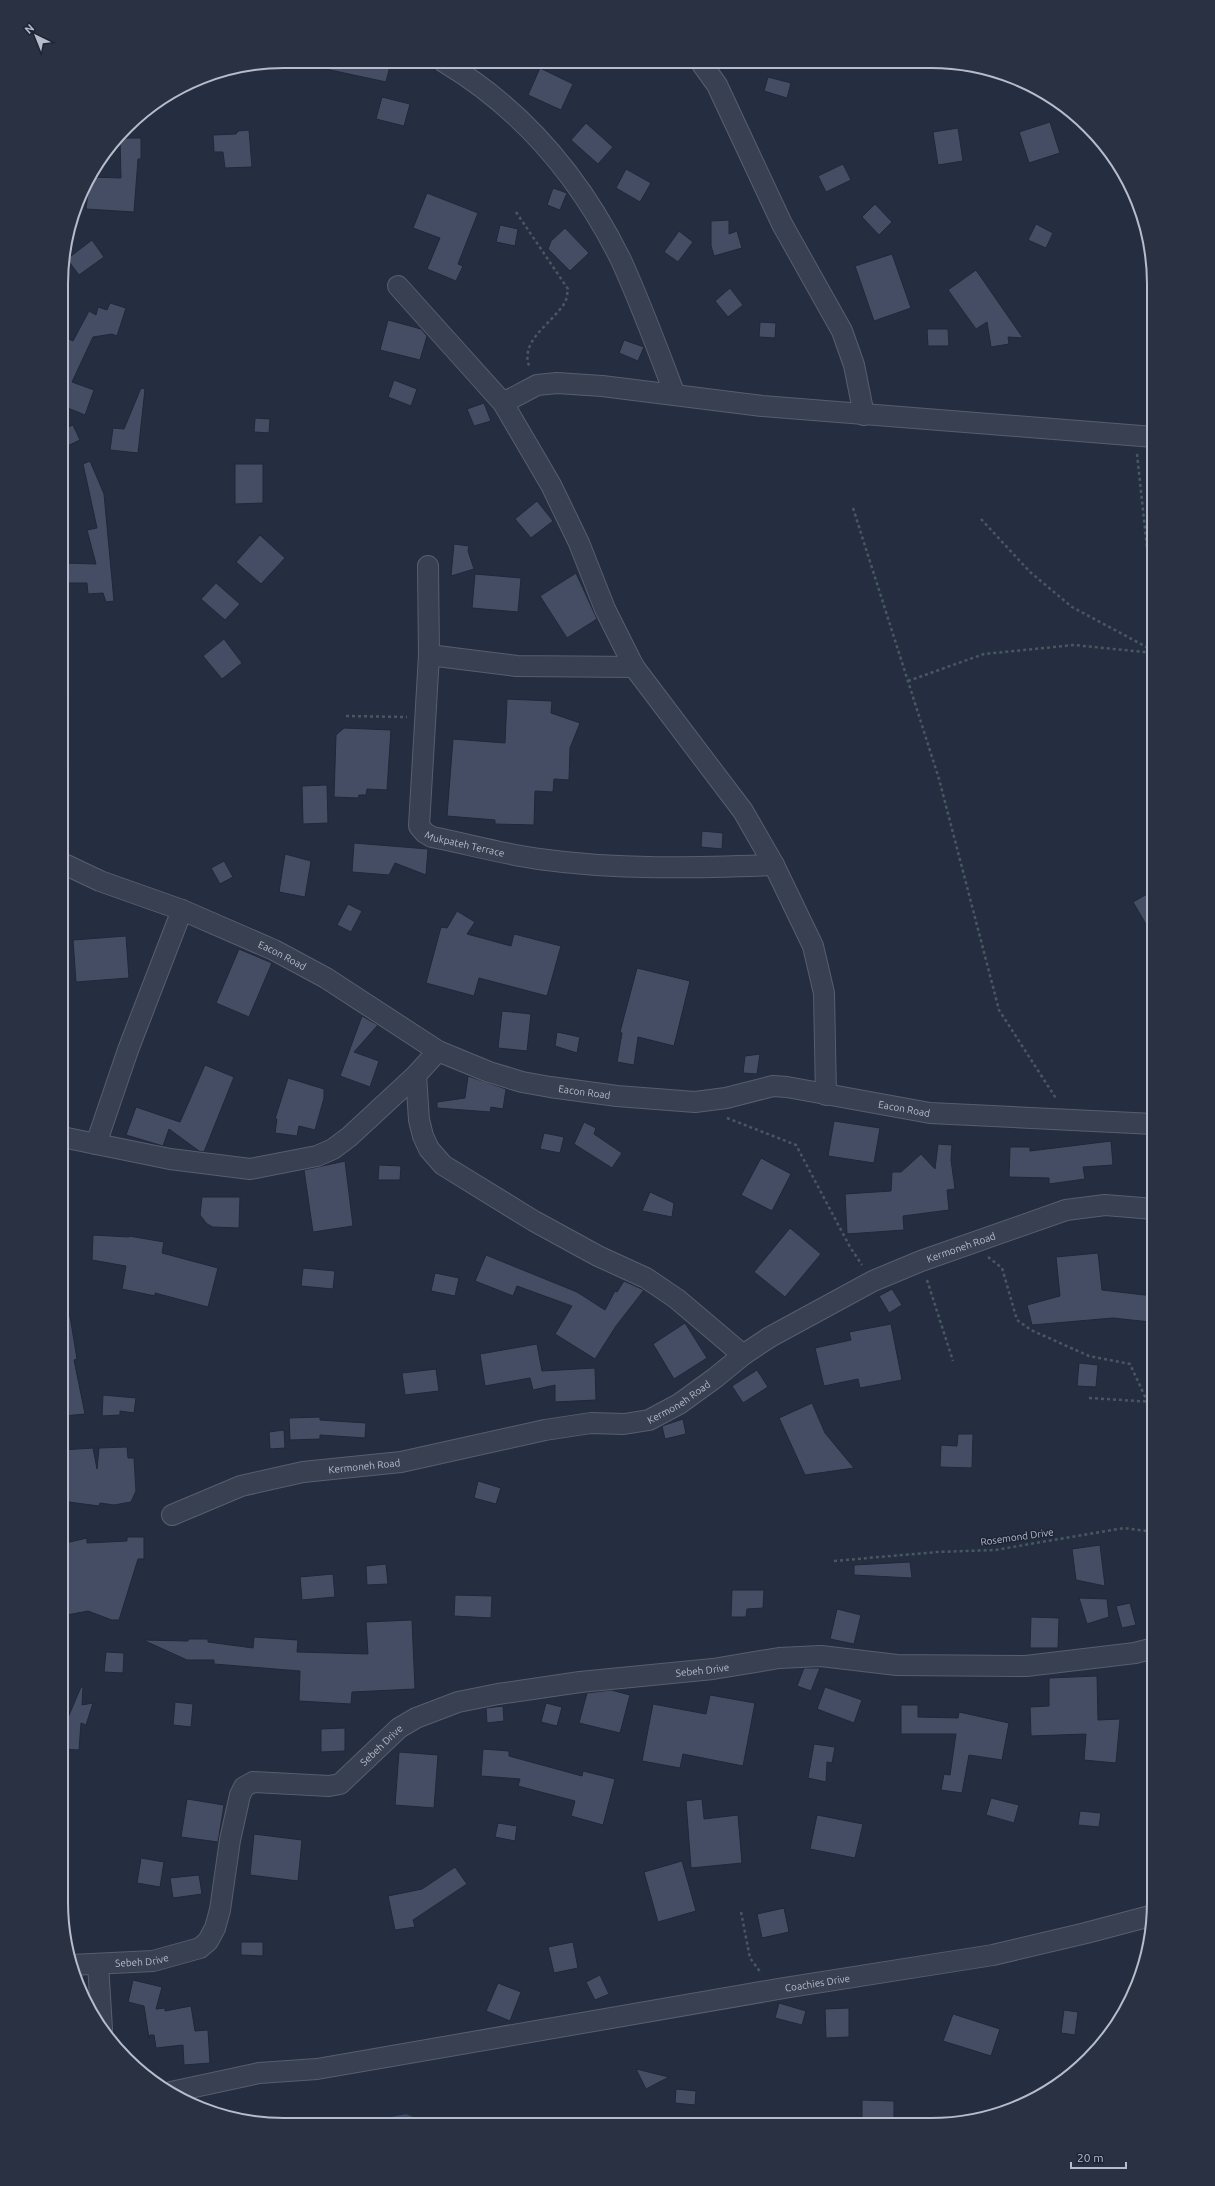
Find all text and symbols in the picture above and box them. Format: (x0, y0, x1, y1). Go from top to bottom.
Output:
north arrow (16, 16, 56, 56)
text: N (22, 21, 36, 36)
street label: Mukpateh Terrace (423, 829, 506, 858)
street label: Eacon Road (257, 938, 308, 972)
street label: Eacon Road (558, 1083, 611, 1101)
street label: Eacon Road (878, 1098, 931, 1118)
street label: Kermoneh Road (925, 1230, 997, 1264)
street label: Kermoneh Road (645, 1378, 712, 1425)
street label: Kermoneh Road (328, 1457, 401, 1475)
street label: Rosemond Drive (980, 1526, 1054, 1548)
street label: Sebeh Drive (675, 1661, 730, 1678)
street label: Sebeh Drive (358, 1722, 404, 1767)
street label: Sebeh Drive (115, 1951, 170, 1968)
street label: Coachies Drive (784, 1972, 851, 1993)
scale bar (1071, 2144, 1126, 2170)
text: 20 m (1077, 2151, 1104, 2164)

